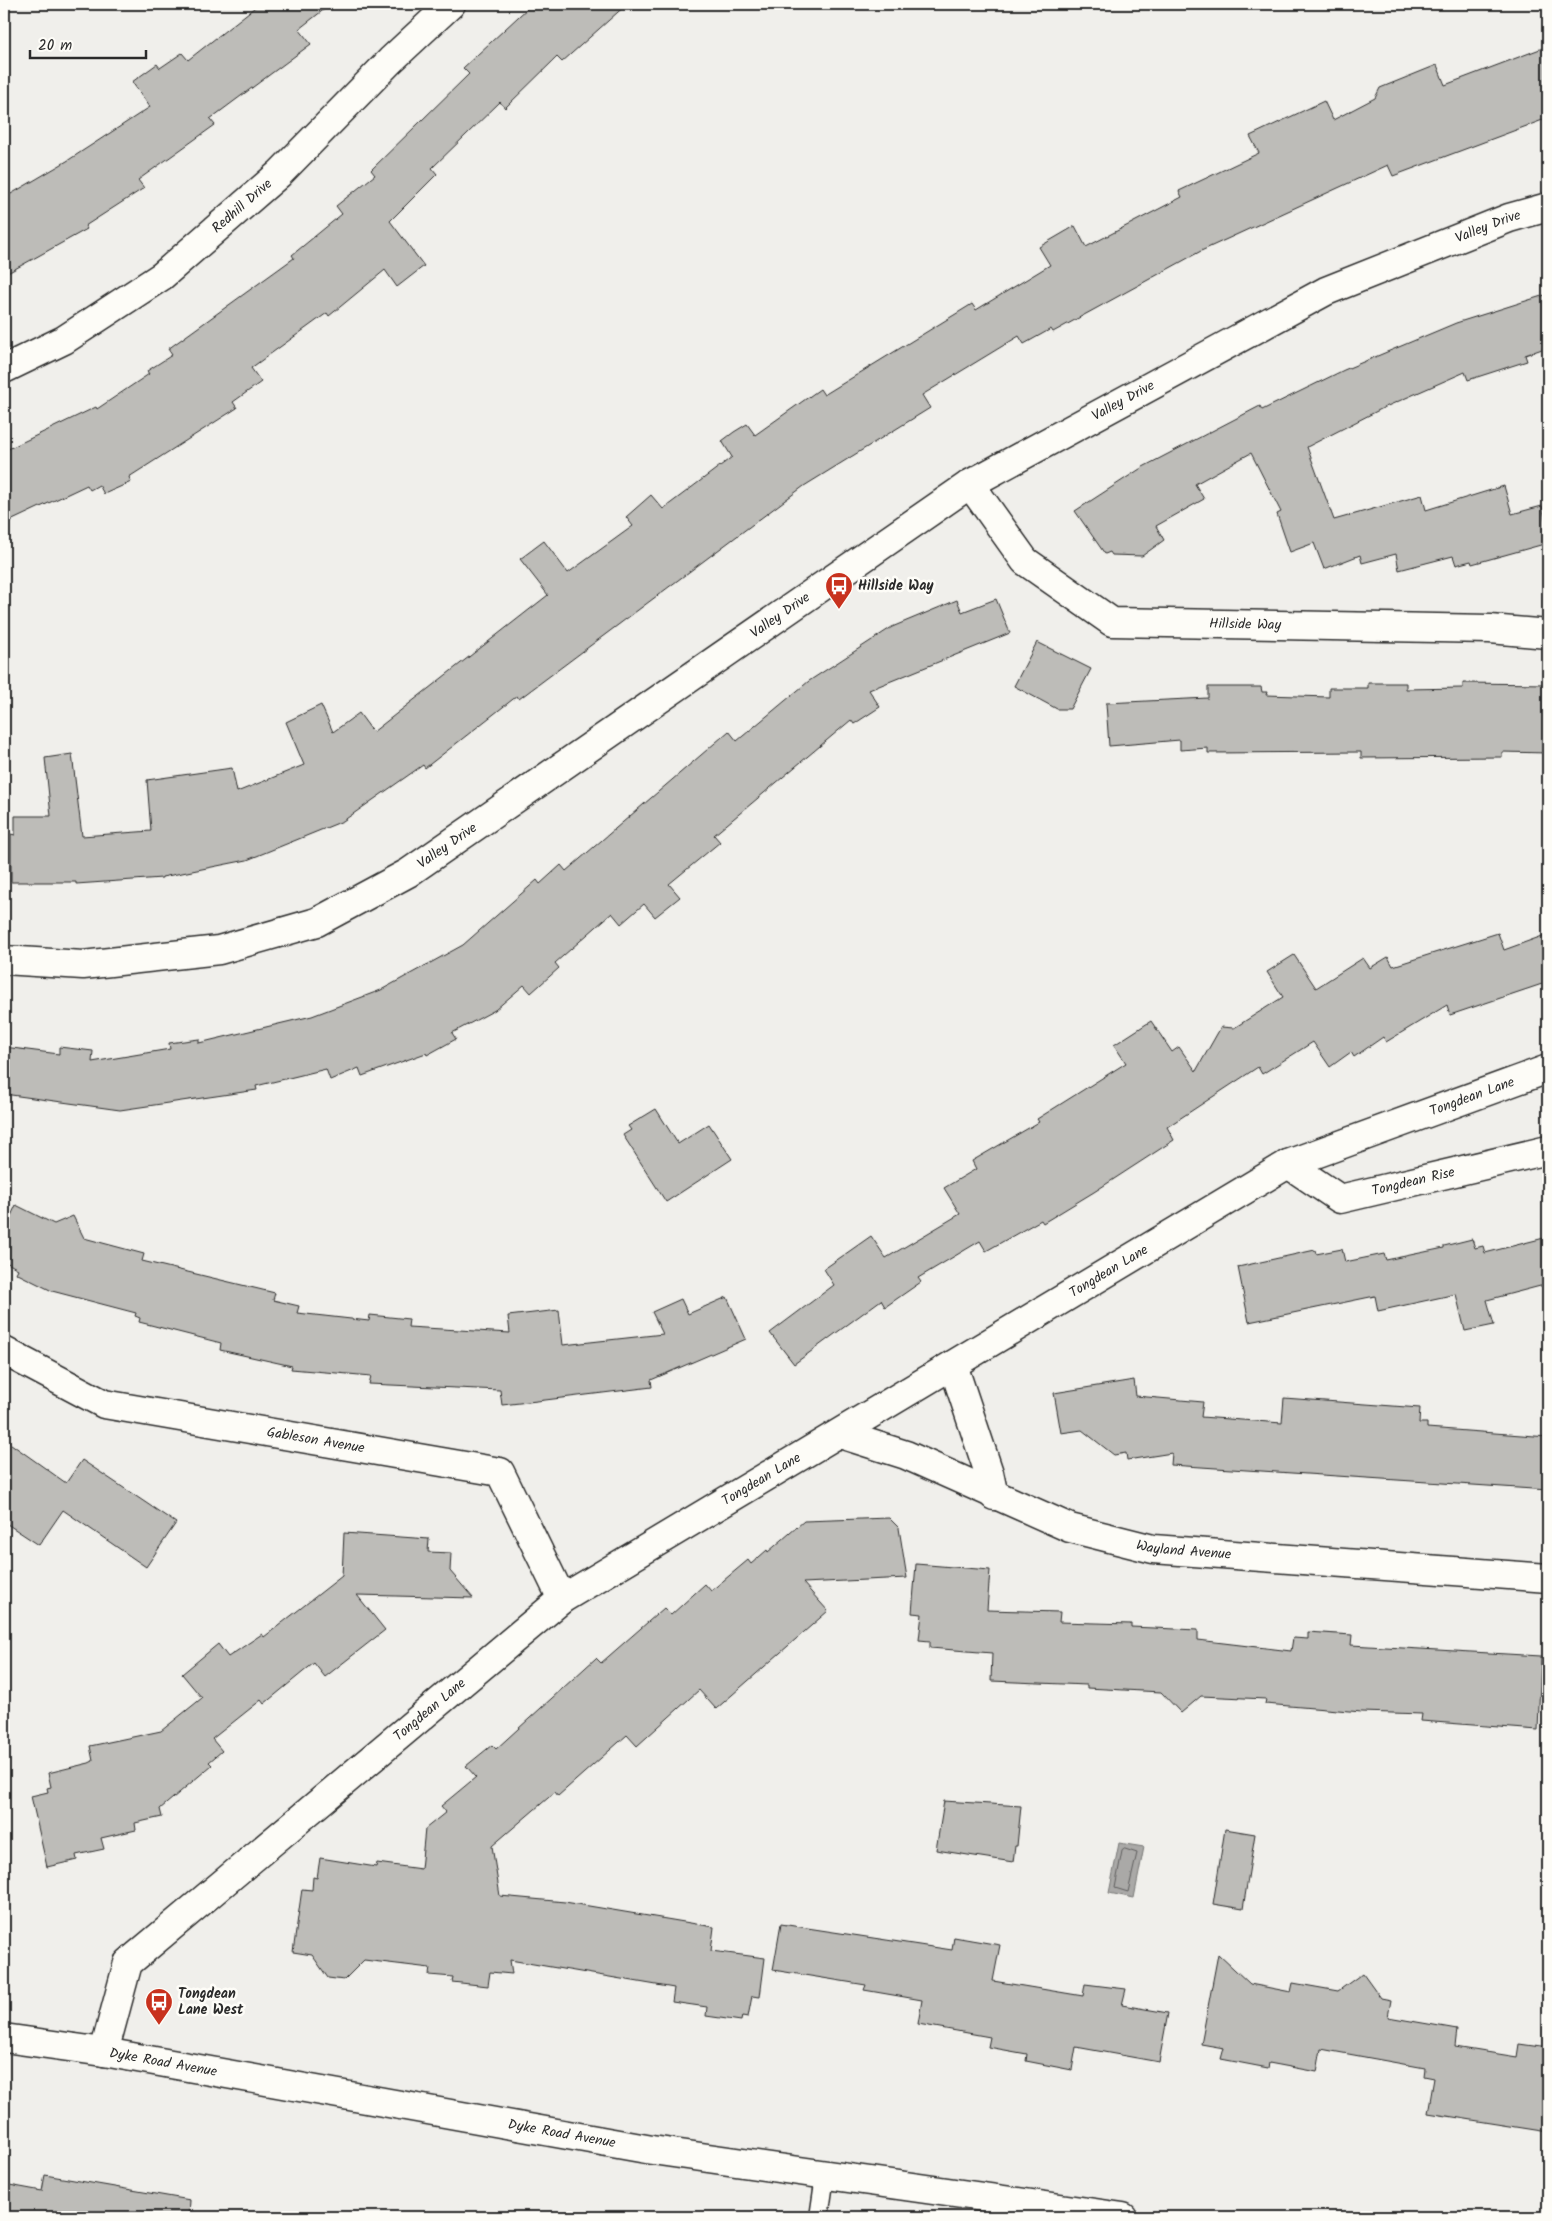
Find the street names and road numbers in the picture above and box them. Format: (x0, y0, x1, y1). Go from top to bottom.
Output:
street label: Redhill Drive (207, 173, 278, 239)
street label: Valley Drive (1452, 204, 1524, 249)
street label: Valley Drive (1088, 375, 1159, 427)
street label: Valley Drive (746, 586, 815, 644)
street label: Hillside Way (1209, 613, 1282, 636)
street label: Valley Drive (413, 817, 482, 874)
street label: Tongdean Lane (1427, 1071, 1518, 1122)
street label: Tongdean Rise (1370, 1161, 1458, 1202)
street label: Tongdean Lane (1065, 1239, 1153, 1304)
street label: Gableson Avenue (265, 1421, 367, 1460)
street label: Tongdean Lane (718, 1447, 806, 1512)
street label: Wayland Avenue (1134, 1534, 1233, 1566)
street label: Tongdean Lane (389, 1672, 471, 1747)
street label: Dyke Road Avenue (107, 2042, 219, 2083)
street label: Dyke Road Avenue (506, 2113, 618, 2154)

